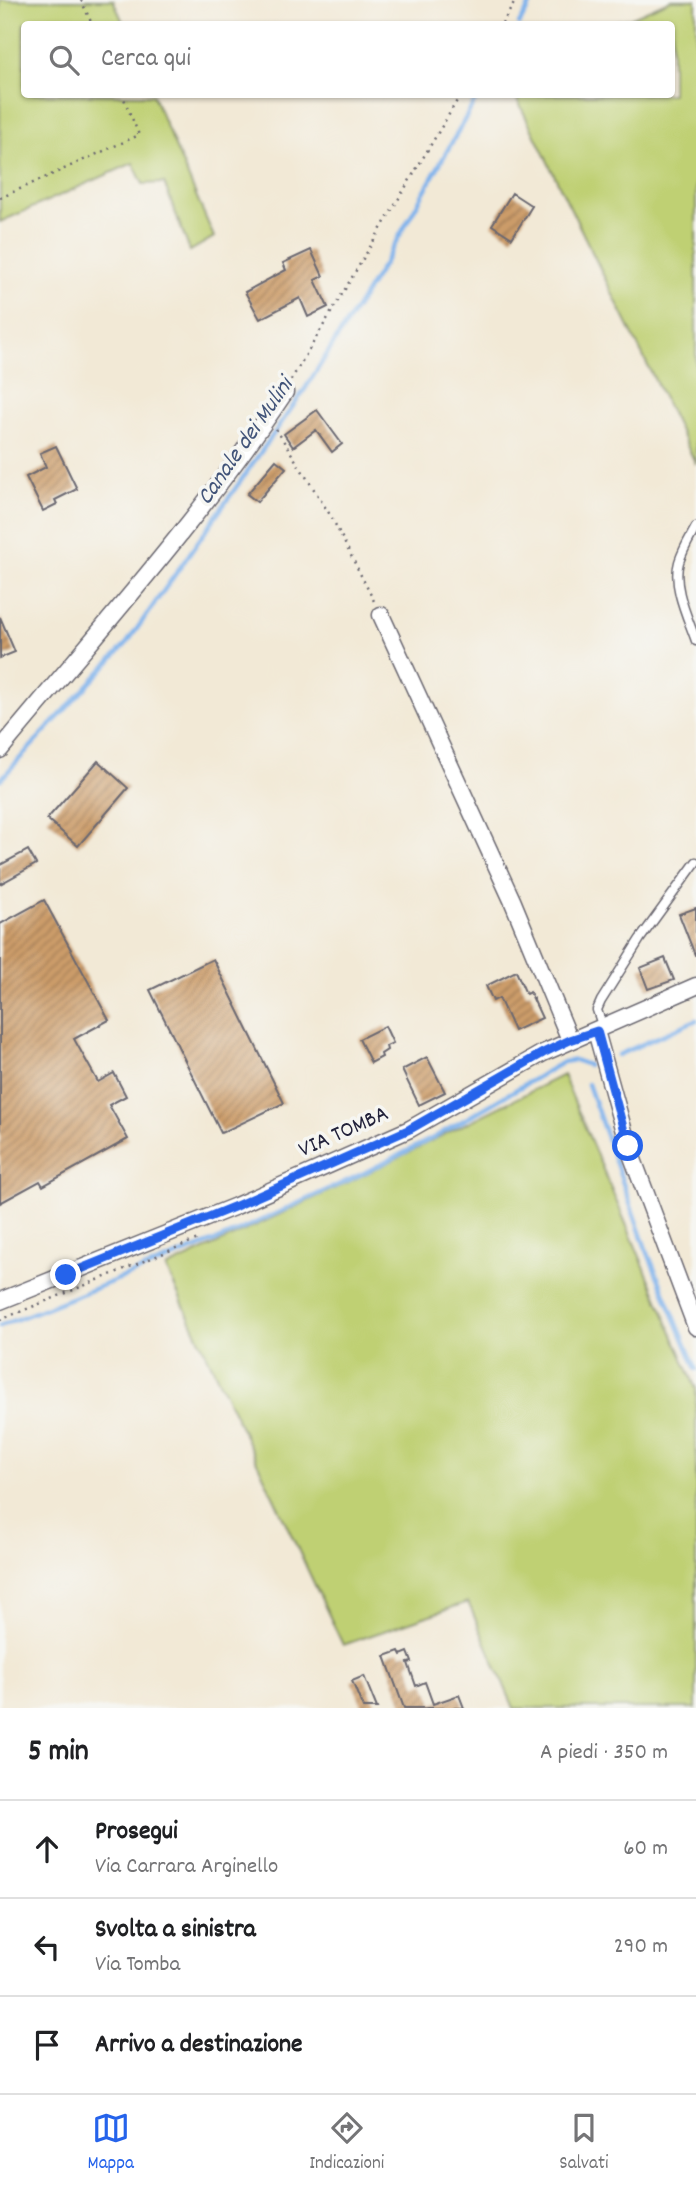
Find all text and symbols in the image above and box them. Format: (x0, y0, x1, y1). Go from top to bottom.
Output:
search box (21, 21, 675, 98)
icon: search (45, 41, 83, 79)
text: Cerca qui (101, 41, 191, 78)
water label: Canale dei Mulini (189, 368, 305, 513)
street label: VIA TOMBA (294, 1099, 394, 1167)
route start (612, 1130, 643, 1161)
route end (50, 1259, 81, 1290)
text: 5 min (28, 1732, 89, 1775)
text: A piedi · 350 m (540, 1737, 668, 1770)
text: Prosegui (95, 1814, 178, 1851)
icon: ahead (28, 1830, 66, 1868)
text: 60 m (623, 1833, 668, 1866)
text: Via Carrara Arginello (95, 1851, 278, 1884)
text: Svolta a sinistra (95, 1912, 256, 1949)
icon: left (28, 1928, 66, 1966)
text: 290 m (614, 1931, 668, 1964)
text: Via Tomba (95, 1949, 180, 1982)
icon: arrive (28, 2026, 66, 2064)
text: Arrivo a destinazione (95, 2027, 303, 2064)
tab: Mappa (88, 2109, 134, 2178)
tab: Indicazioni (309, 2109, 384, 2178)
tab: Salvati (559, 2109, 608, 2178)

